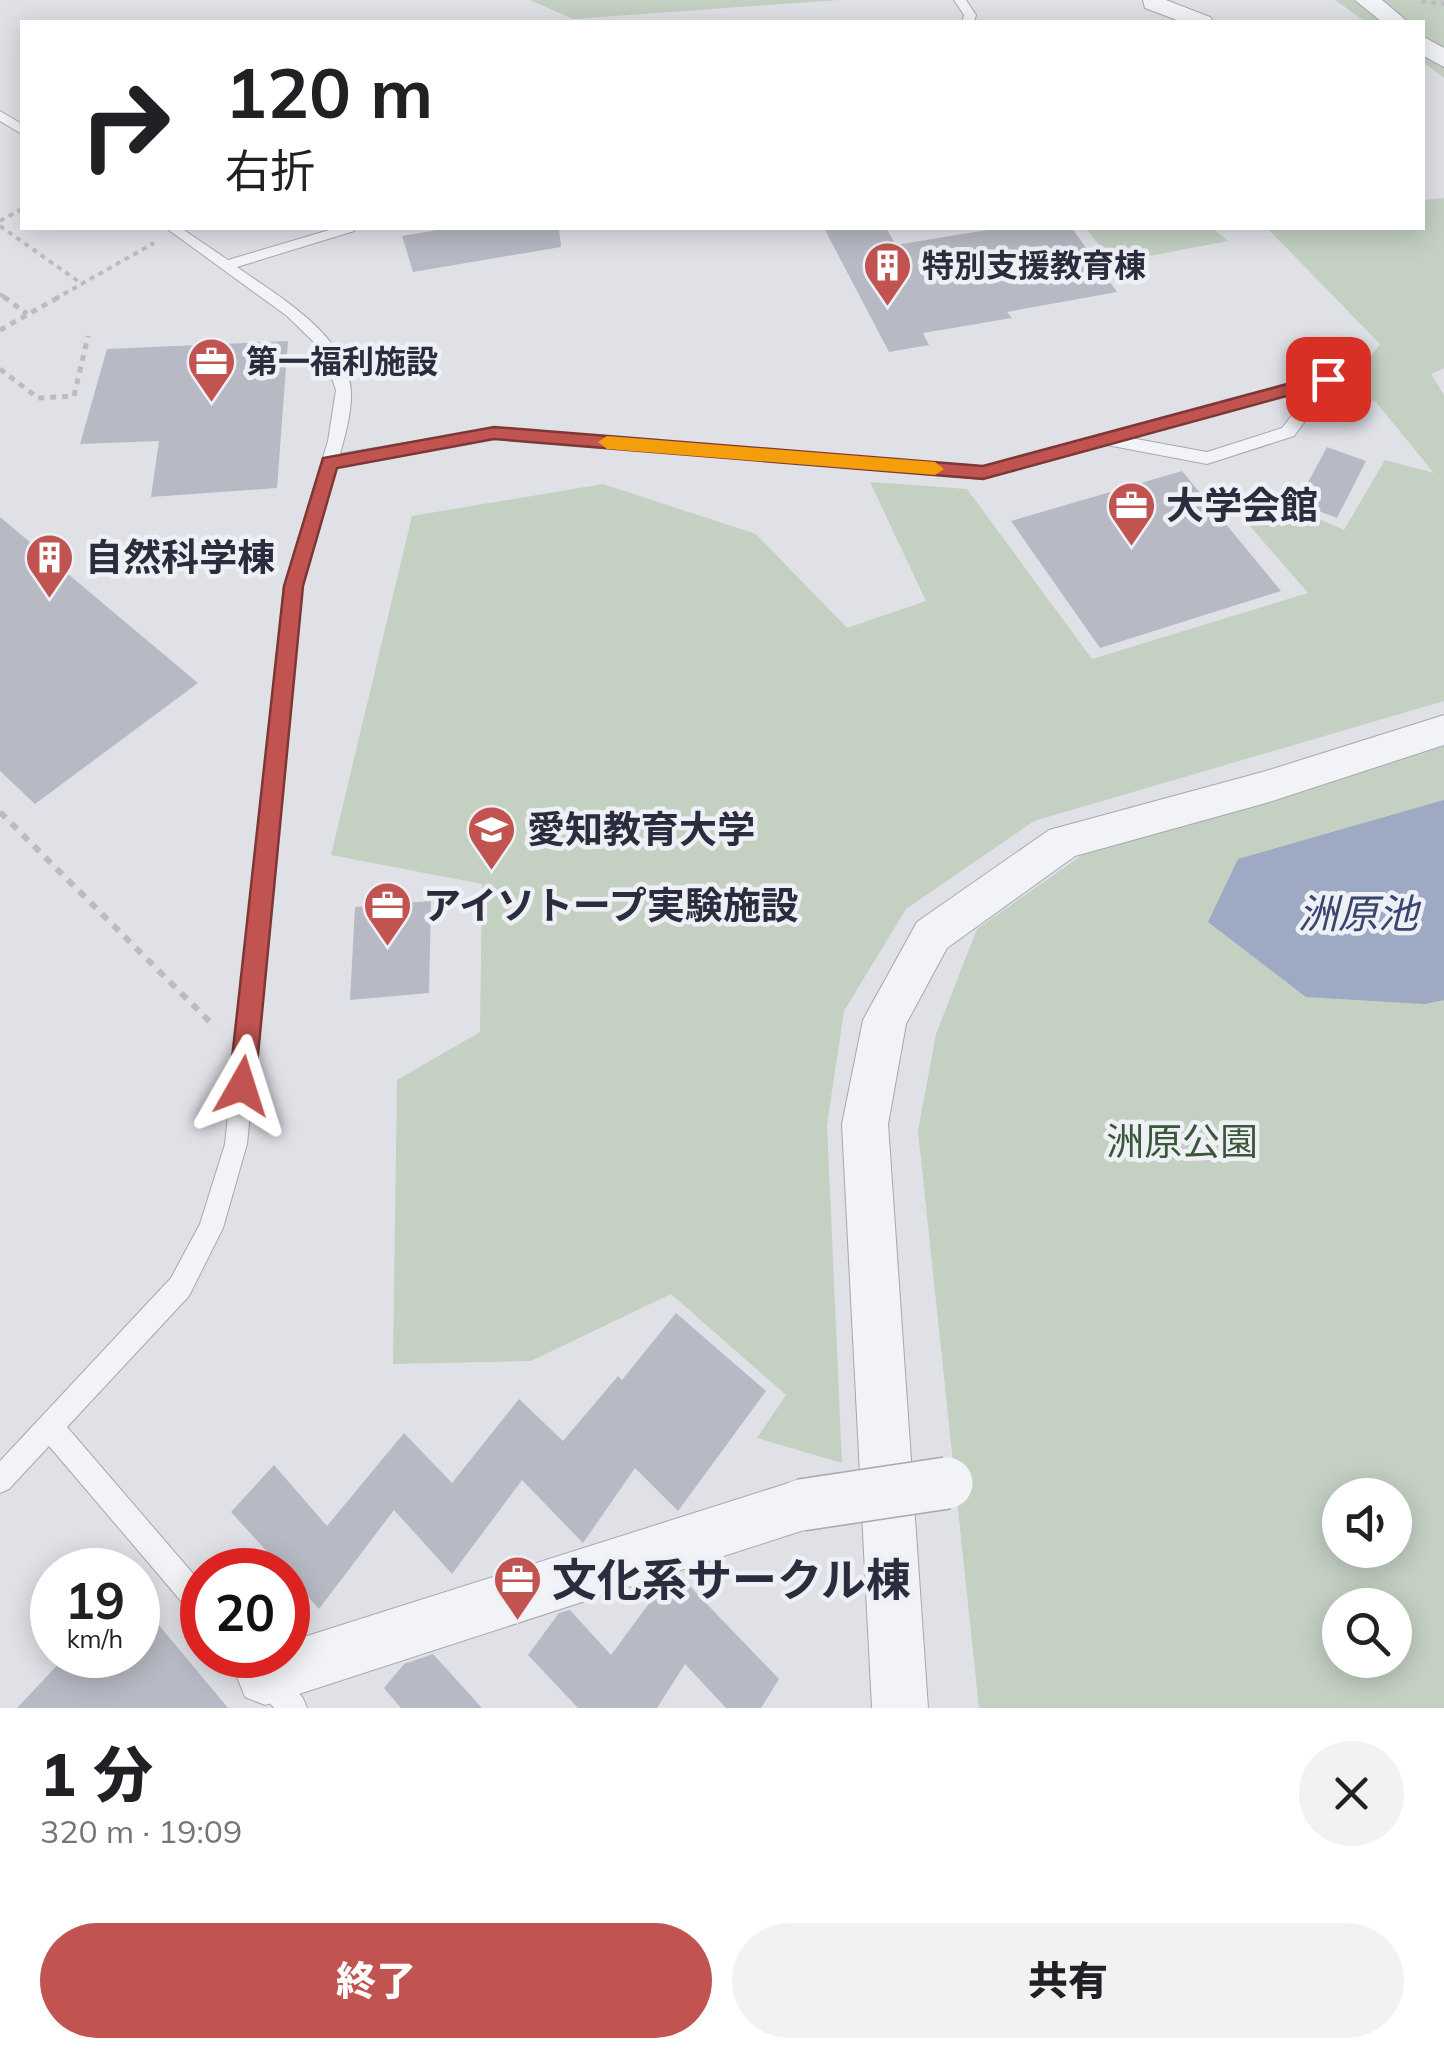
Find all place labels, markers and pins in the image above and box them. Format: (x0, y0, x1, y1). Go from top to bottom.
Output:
building icon: 特別支援教育棟 (861, 240, 913, 308)
place label: 特別支援教育棟 (922, 245, 1146, 285)
office icon: 第一福利施設 (185, 336, 237, 404)
pin (1286, 337, 1371, 422)
place label: 第一福利施設 (246, 341, 438, 381)
office icon: 大学会館 (1105, 480, 1157, 548)
place label: 大学会館 (1166, 481, 1318, 529)
building icon: 自然科学棟 (24, 532, 76, 600)
place label: 自然科学棟 (85, 533, 275, 581)
school or university icon: 愛知教育大学 (466, 804, 518, 872)
place label: 愛知教育大学 (527, 805, 755, 853)
office icon: アイソトープ実験施設 (362, 880, 414, 948)
place label: アイソトープ実験施設 (423, 881, 799, 929)
place label: 文化系サークル棟 (552, 1551, 911, 1607)
office icon: 文化系サークル棟 (491, 1554, 543, 1622)

